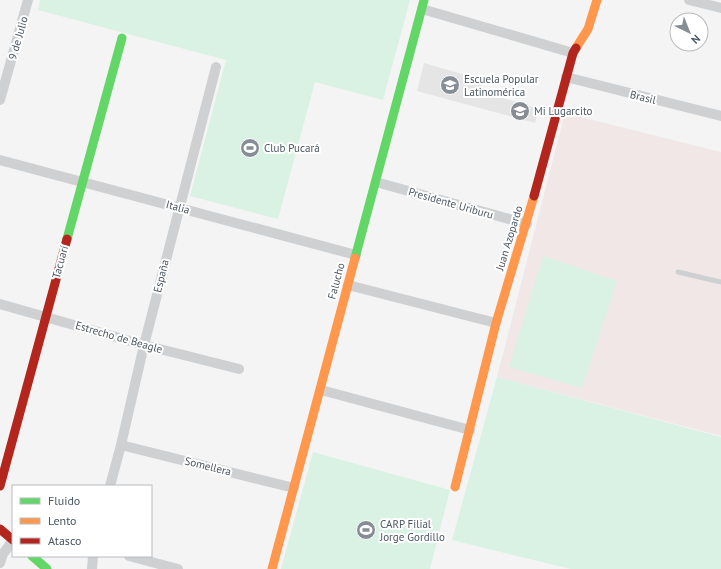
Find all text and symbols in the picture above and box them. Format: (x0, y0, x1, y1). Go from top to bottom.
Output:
north arrow (669, 12, 709, 52)
street label: 9 de Julio (5, 15, 31, 61)
text: N (688, 32, 703, 47)
place label: Escuela Popular Latinomérica (464, 72, 539, 99)
school or university icon: Escuela Popular Latinomérica (439, 74, 461, 96)
street label: Brasil (628, 87, 658, 107)
school or university icon: Mi Lugarcito (509, 100, 531, 122)
place label: Mi Lugarcito (534, 104, 593, 118)
sports icon: Club Pucará (239, 137, 261, 159)
place label: Club Pucará (264, 141, 320, 155)
street label: Presidente Uriburu (407, 184, 495, 222)
street label: Italia (165, 197, 191, 217)
street label: Juan Azopardo (492, 204, 526, 273)
street label: Tacuarí (49, 244, 71, 280)
street label: España (150, 258, 172, 294)
street label: Falucho (324, 261, 348, 301)
street label: Estrecho de Beagle (74, 318, 165, 356)
street label: Somellera (183, 453, 233, 479)
legend (12, 485, 152, 557)
text: Fluido (48, 493, 80, 508)
text: Lento (48, 513, 77, 528)
place label: CARP Filial Jorge Gordillo (379, 517, 445, 544)
sports icon: CARP Filial Jorge Gordillo (355, 519, 377, 541)
text: Atasco (48, 533, 81, 548)

